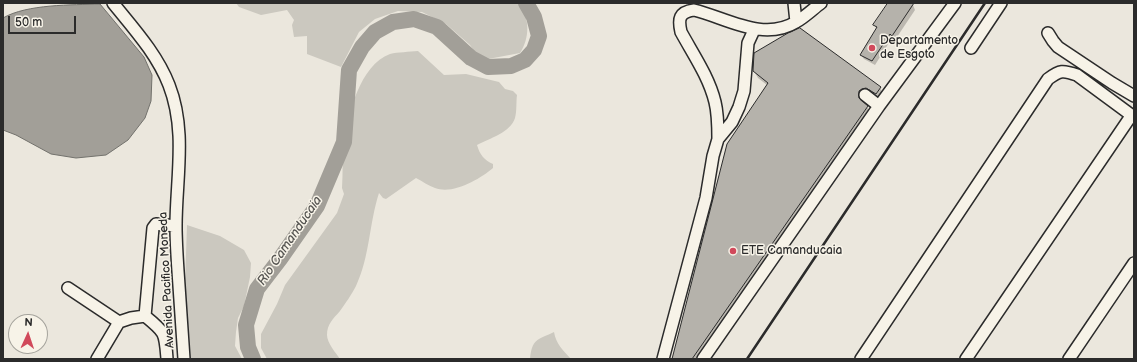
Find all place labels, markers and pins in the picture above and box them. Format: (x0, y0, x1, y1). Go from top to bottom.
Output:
place label: Departamento de Esgoto (880, 34, 958, 62)
marker: Departamento de Esgoto (867, 43, 877, 53)
place label: ETE Camanducaia (741, 244, 842, 258)
marker: ETE Camanducaia (728, 246, 738, 256)

